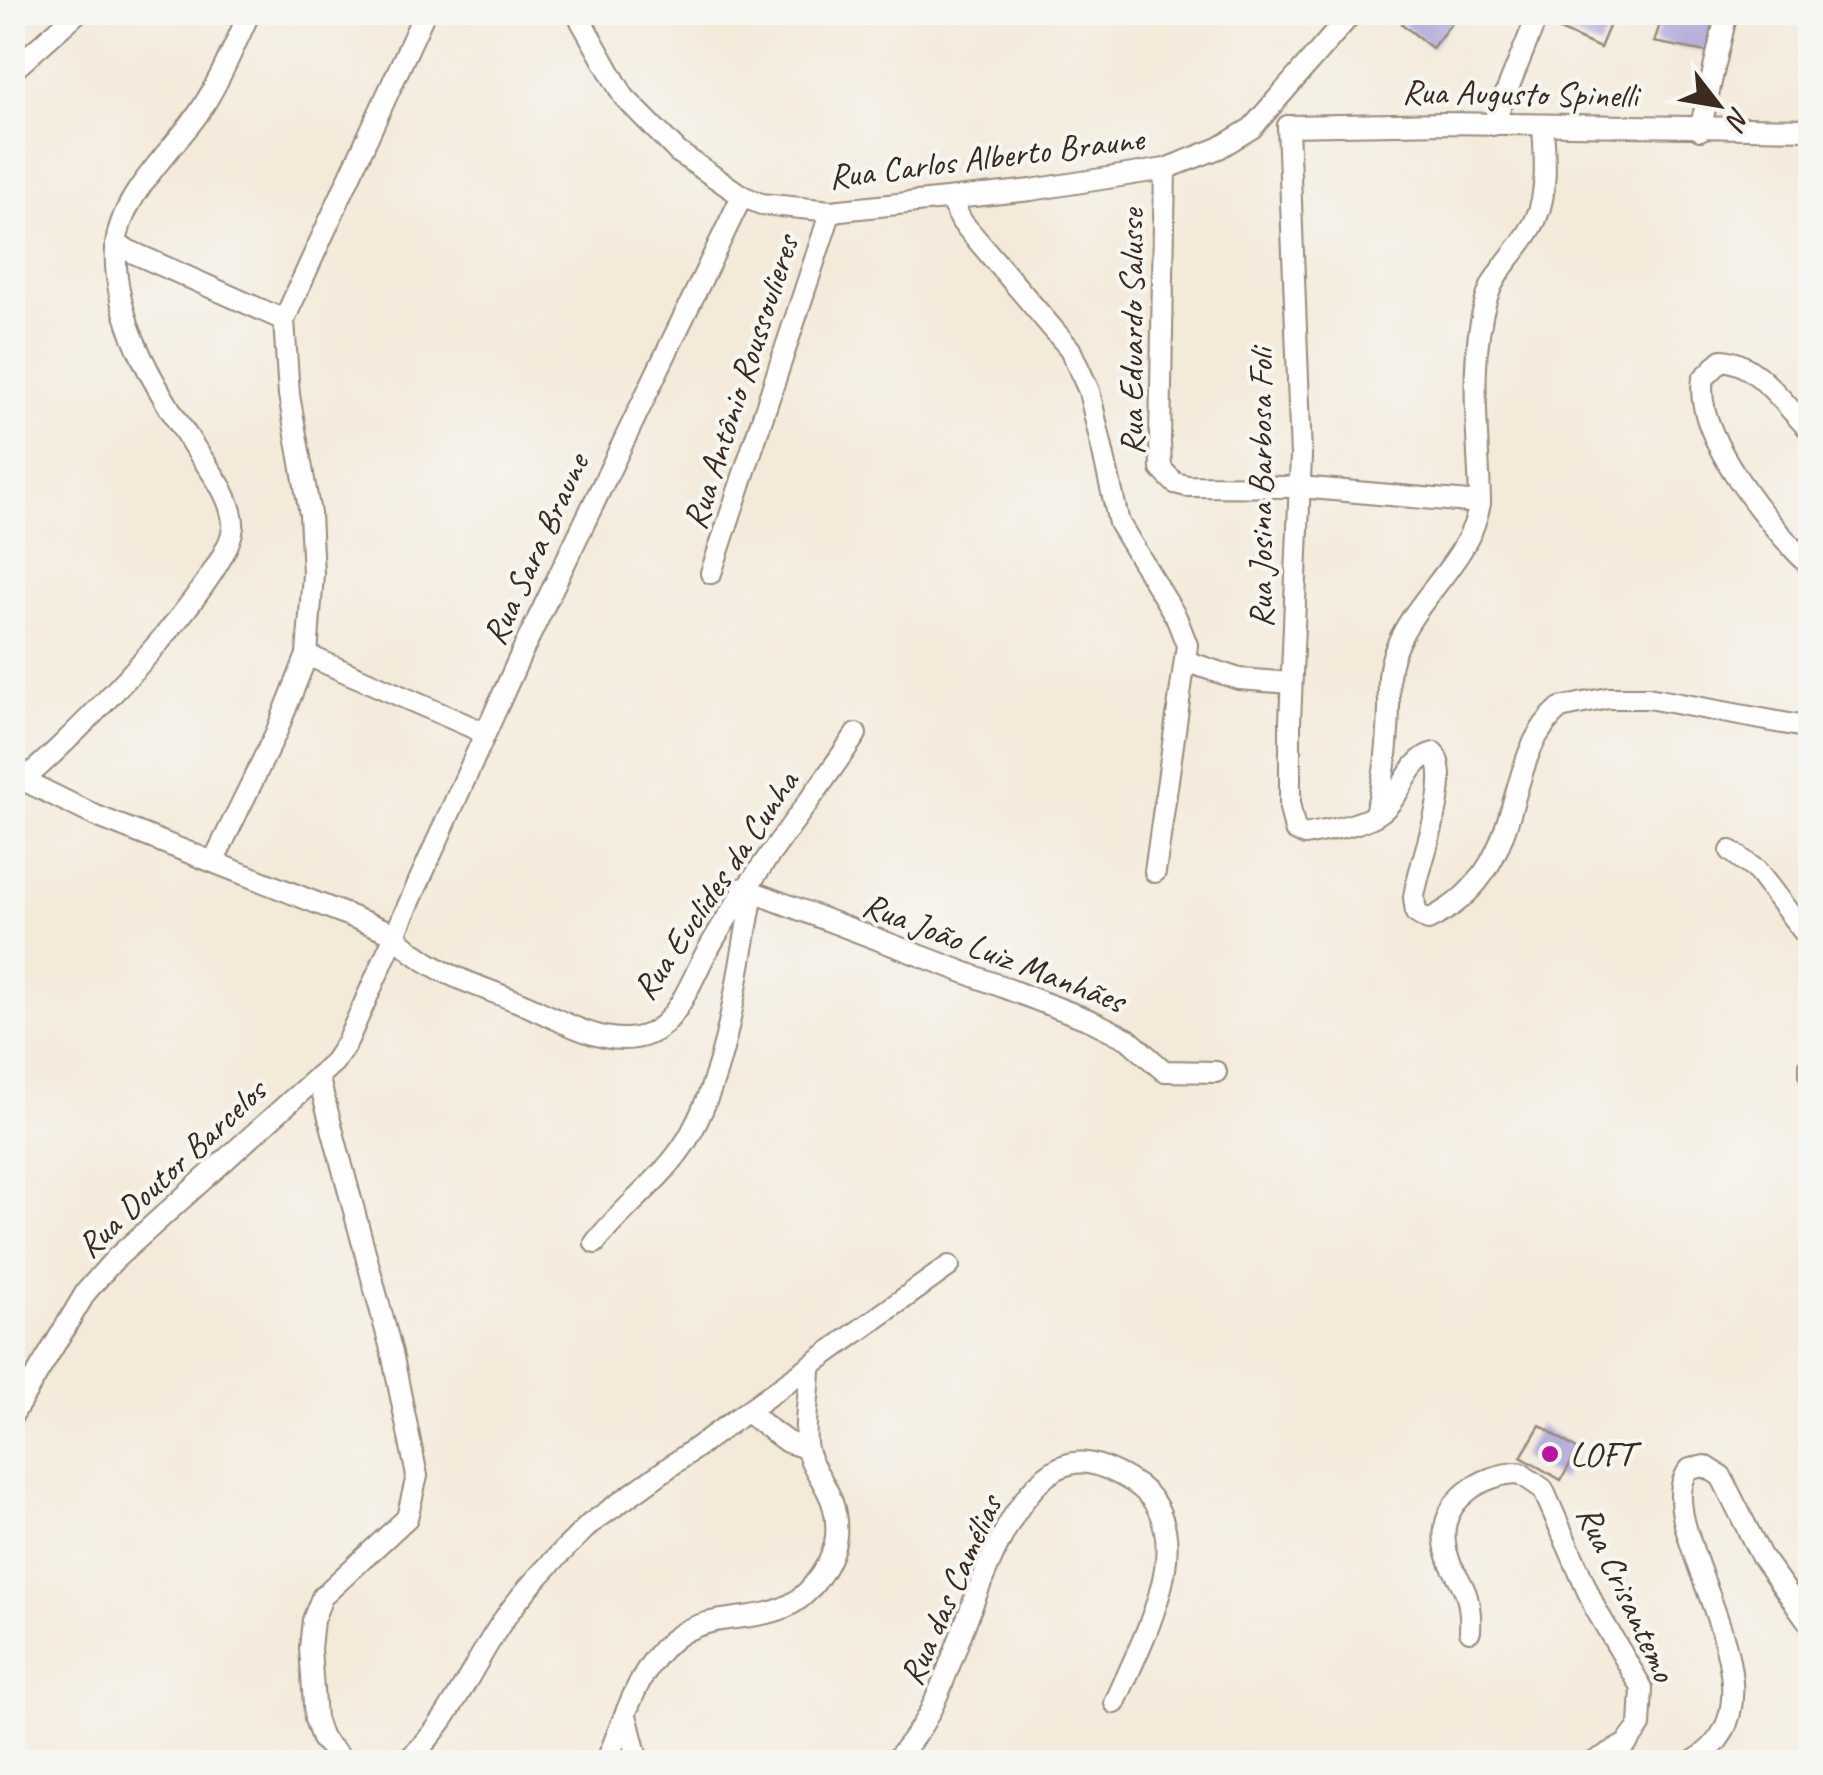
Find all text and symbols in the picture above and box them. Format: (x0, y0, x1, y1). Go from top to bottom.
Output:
north arrow (1668, 55, 1768, 155)
street label: Rua Augusto Spinelli (1402, 69, 1643, 118)
text: N (1717, 101, 1758, 138)
street label: Rua Carlos Alberto Braune (826, 116, 1149, 199)
street label: Rua Eduardo Salusse (1109, 206, 1154, 455)
street label: Rua Antônio Roussoulieres (672, 227, 810, 535)
street label: Rua Josina Barbosa Foli (1238, 344, 1283, 628)
street label: Rua Sara Braune (472, 444, 600, 652)
street label: Rua Euclides da Cunha (622, 760, 810, 1008)
street label: Rua João Luiz Manhães (856, 882, 1134, 1024)
street label: Rua Doutor Barcelos (67, 1067, 278, 1268)
place label: LOFT (1570, 1432, 1643, 1477)
marker: LOFT (1539, 1443, 1561, 1465)
street label: Rua das Camélias (889, 1486, 1014, 1692)
street label: Rua Crisantemo (1566, 1498, 1688, 1690)

